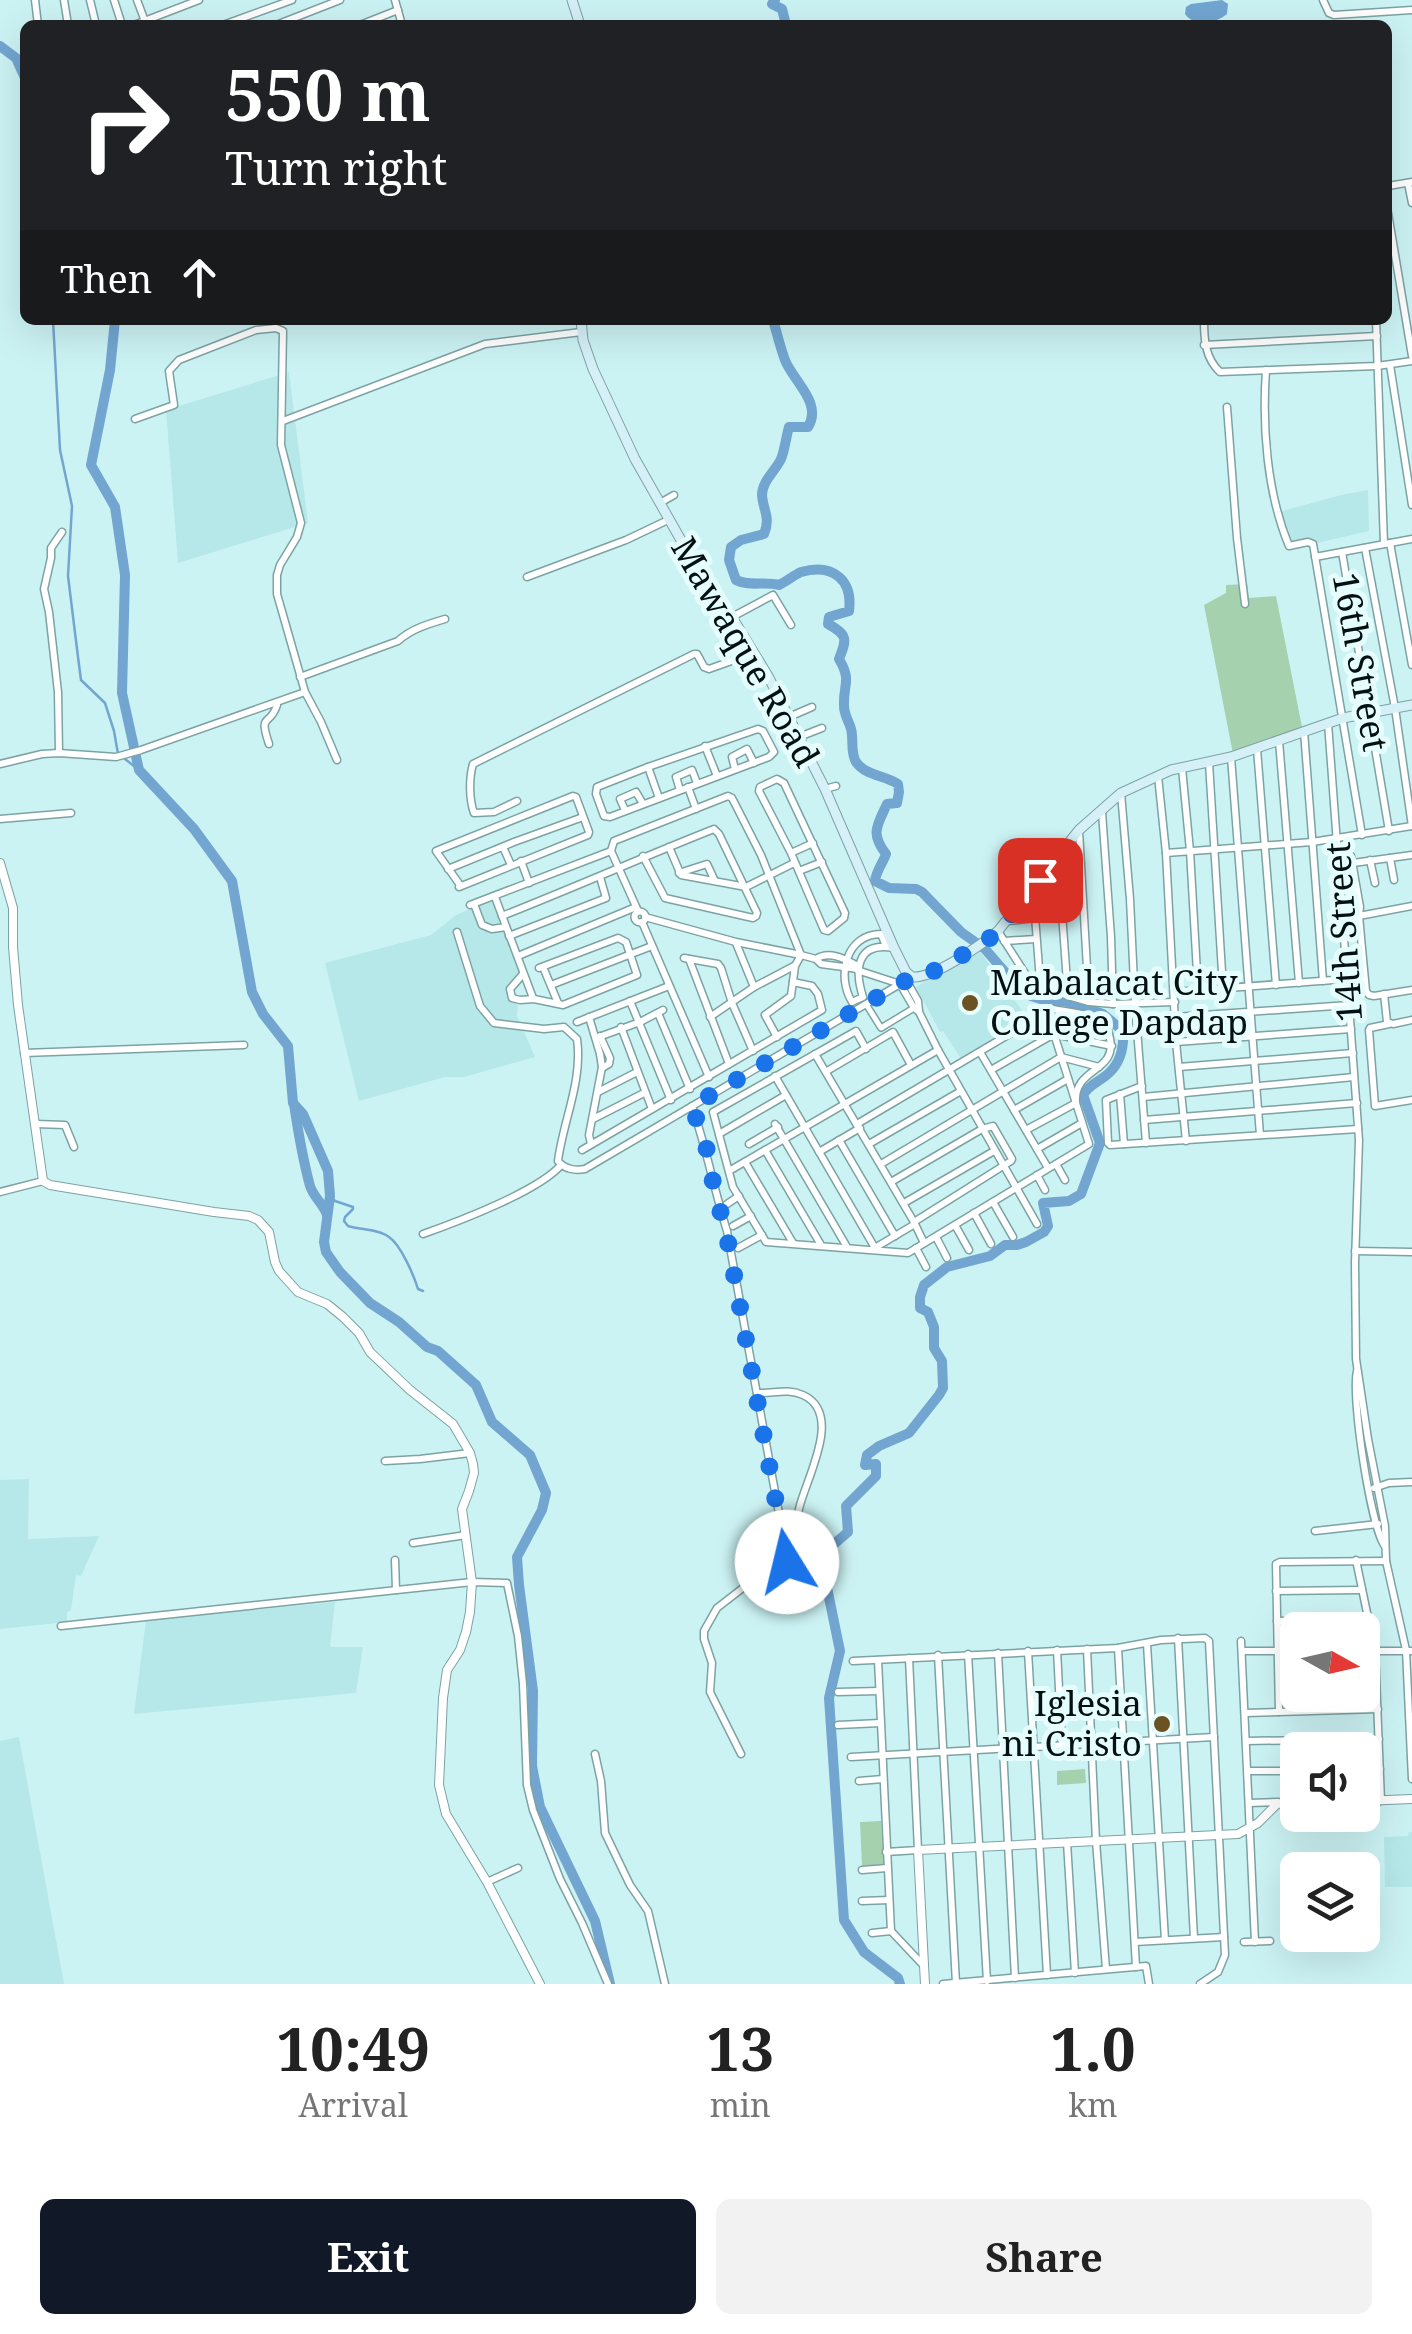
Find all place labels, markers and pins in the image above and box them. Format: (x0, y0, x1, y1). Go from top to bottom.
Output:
pin (998, 838, 1083, 923)
place label: Mabalacat City College Dapdap (990, 958, 1248, 1045)
marker: Mabalacat City College Dapdap (959, 992, 981, 1014)
place label: Iglesia ni Cristo (1002, 1679, 1142, 1766)
marker: Iglesia ni Cristo (1151, 1713, 1173, 1735)

